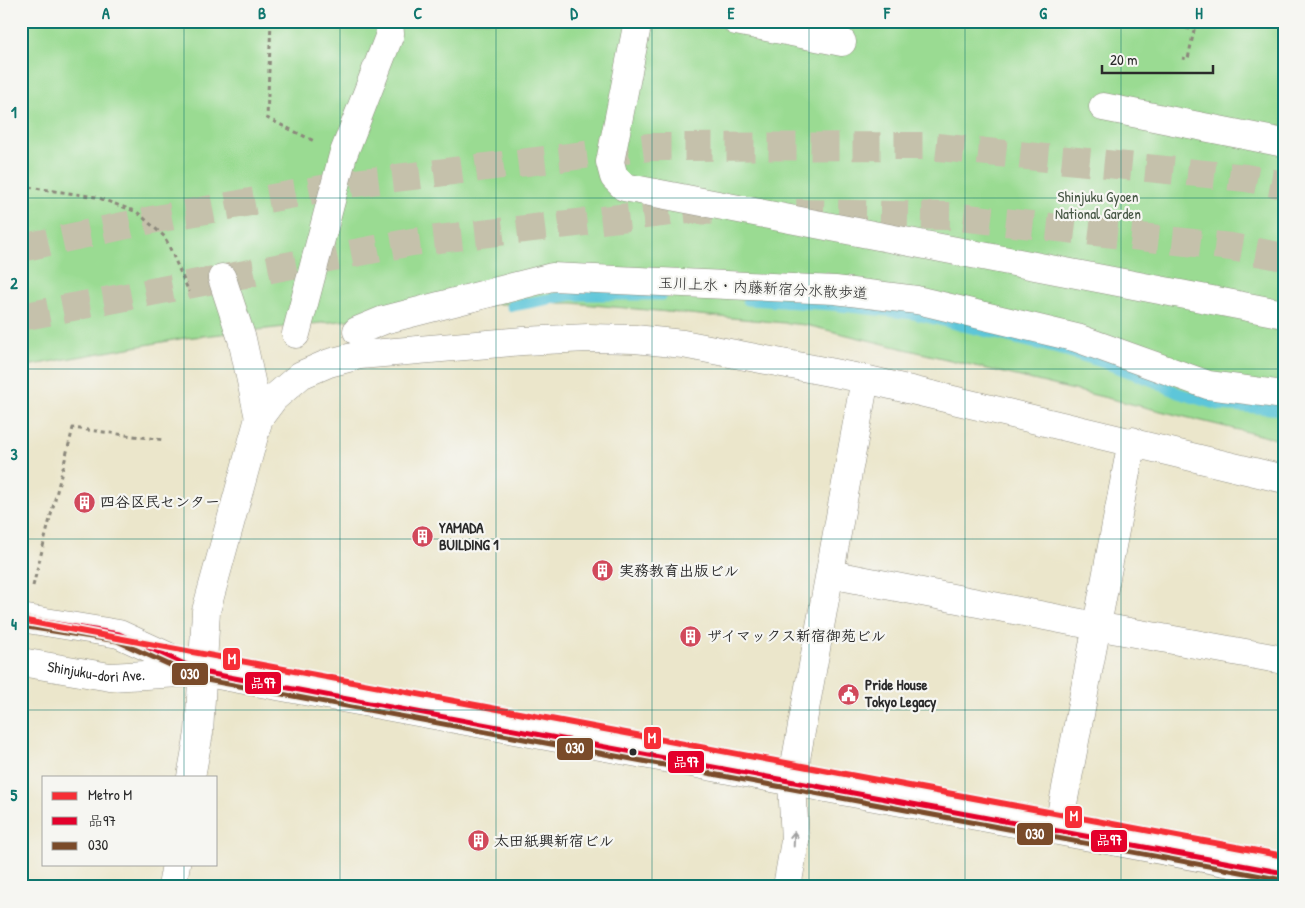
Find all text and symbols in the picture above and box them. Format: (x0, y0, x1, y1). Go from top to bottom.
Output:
text: A (102, 2, 110, 24)
text: B (258, 2, 266, 24)
text: C (414, 2, 423, 24)
text: D (570, 2, 578, 24)
text: E (727, 2, 735, 24)
text: F (883, 2, 891, 24)
text: G (1039, 2, 1047, 24)
text: H (1195, 2, 1203, 24)
scale bar (1102, 42, 1214, 74)
text: 20 m (1110, 49, 1137, 70)
text: 1 (11, 101, 17, 123)
park label: Shinjuku Gyoen National Garden (1055, 186, 1141, 224)
text: 2 (10, 272, 18, 294)
street label: 玉川上水・内藤新宿分水散歩道 (658, 272, 868, 303)
text: 3 (10, 443, 18, 465)
building icon: 四谷区民センター (72, 490, 96, 514)
place label: 四谷区民センター (100, 491, 220, 512)
place label: YAMADA BUILDING 1 (439, 517, 499, 555)
building icon: YAMADA BUILDING 1 (411, 525, 435, 549)
building icon: 実務教育出版ビル (591, 559, 615, 583)
place label: 実務教育出版ビル (619, 560, 739, 581)
text: 4 (11, 613, 17, 635)
building icon: ザイマックス新宿御苑ビル (679, 624, 703, 648)
place label: ザイマックス新宿御苑ビル (707, 625, 886, 646)
line badge: M (222, 647, 241, 671)
text: M (228, 649, 236, 668)
street label: Shinjuku-dori Ave. (46, 656, 145, 687)
line badge: 030 (171, 662, 209, 686)
text: 030 (181, 664, 200, 683)
line badge: 品97 (244, 671, 282, 695)
text: 品97 (250, 673, 276, 692)
place label: Pride House Tokyo Legacy (864, 674, 937, 713)
public building icon: Pride House Tokyo Legacy (837, 682, 861, 706)
line badge: M (643, 726, 662, 750)
text: M (648, 728, 656, 747)
line badge: 030 (556, 737, 594, 761)
text: 030 (566, 738, 585, 757)
unlabelled marker (628, 747, 638, 757)
line badge: 品97 (667, 750, 705, 774)
text: 品97 (673, 752, 699, 771)
legend (42, 776, 218, 866)
text: 5 (11, 784, 18, 806)
text: Metro M (88, 784, 132, 805)
line badge: M (1064, 805, 1083, 829)
text: M (1070, 806, 1078, 825)
text: 品97 (88, 810, 116, 831)
line badge: 030 (1016, 822, 1054, 846)
text: 030 (1026, 824, 1045, 843)
building icon: 太田紙興新宿ビル (466, 829, 490, 853)
line badge: 品97 (1090, 829, 1128, 853)
place label: 太田紙興新宿ビル (494, 830, 614, 851)
text: 品97 (1096, 830, 1122, 849)
one-way arrow (789, 831, 799, 847)
text: 030 (88, 834, 108, 855)

